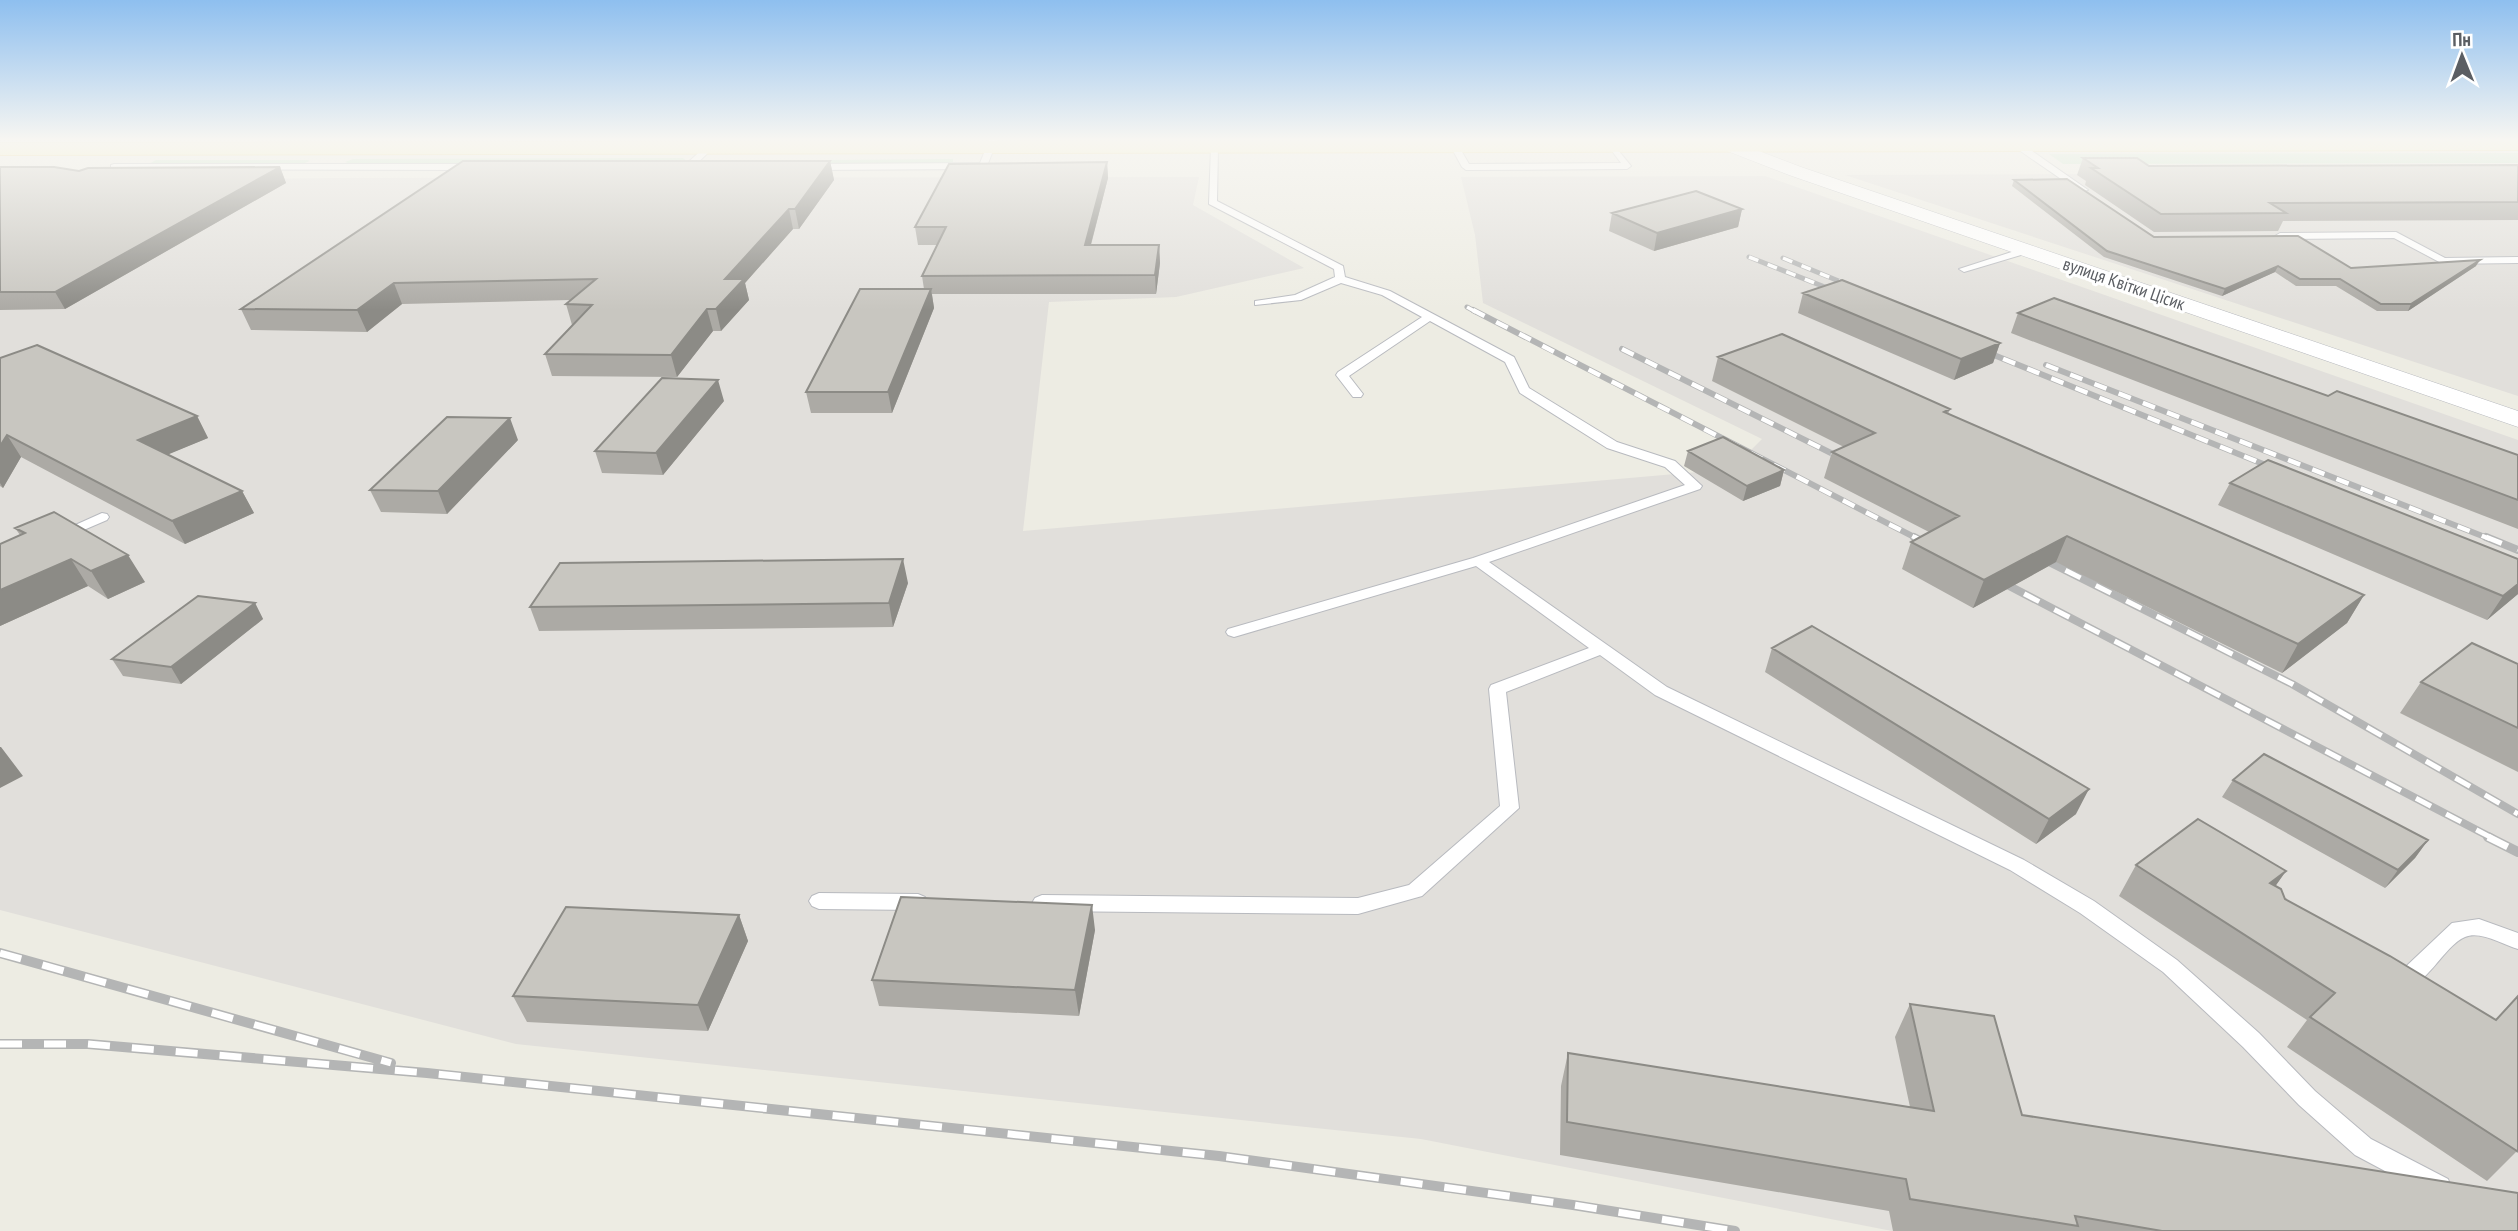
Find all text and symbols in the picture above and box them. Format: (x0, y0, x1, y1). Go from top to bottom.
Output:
north arrow (2427, 21, 2497, 91)
text: Пн (2452, 27, 2471, 51)
street label: вулиця Квітки Цісик (2060, 252, 2188, 315)

